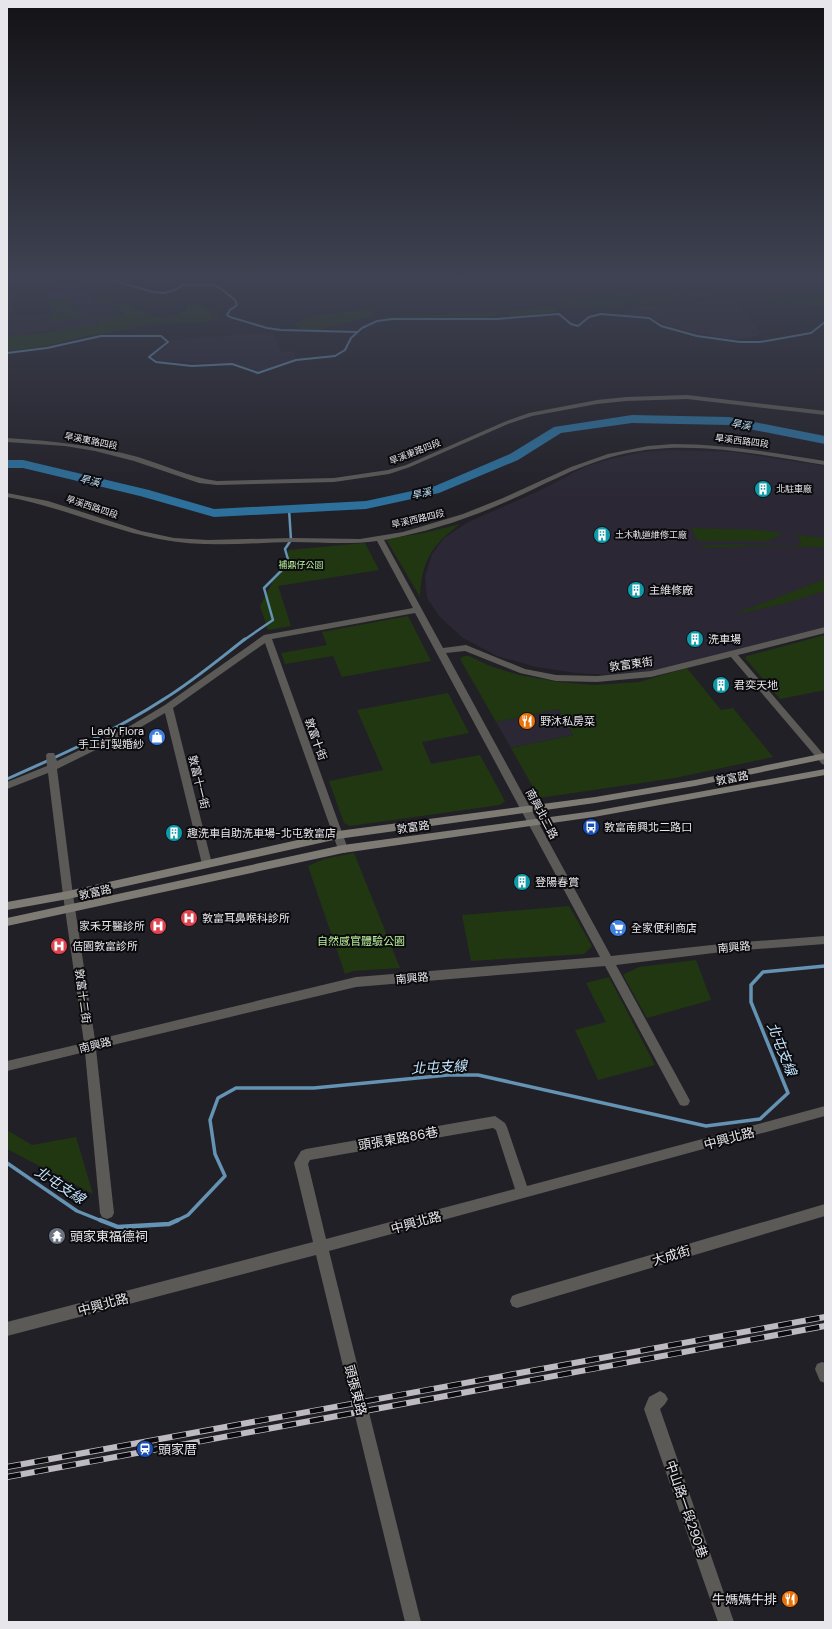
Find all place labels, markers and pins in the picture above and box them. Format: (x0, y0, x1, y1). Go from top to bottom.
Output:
building icon: 北駐車廠 (753, 479, 773, 499)
place label: 北駐車廠 (776, 483, 812, 495)
building icon: 土木軌道維修工廠 (592, 525, 612, 545)
place label: 土木軌道維修工廠 (615, 529, 687, 541)
building icon: 主維修廠 (626, 580, 646, 600)
place label: 主維修廠 (649, 583, 693, 597)
building icon: 洗車場 (685, 629, 705, 649)
place label: 洗車場 (708, 632, 741, 646)
building icon: 君奕天地 (711, 675, 731, 695)
place label: 君奕天地 (734, 678, 778, 692)
restaurant icon: 野沐私房菜 (517, 711, 537, 731)
place label: 野沐私房菜 (540, 714, 595, 728)
place label: Lady Flora 手工訂製婚紗 (78, 724, 144, 751)
shop icon: Lady Flora 手工訂製婚紗 (147, 727, 167, 747)
bus stop icon: 敦富南興北二路口 (581, 817, 601, 837)
place label: 敦富南興北二路口 (604, 820, 692, 834)
building icon: 趣洗車自助洗車場-北屯敦富店 (164, 823, 184, 843)
place label: 趣洗車自助洗車場-北屯敦富店 (187, 826, 336, 840)
building icon: 登陽春賞 (512, 872, 532, 892)
place label: 登陽春賞 (535, 875, 579, 889)
hospital icon: 敦富耳鼻喉科診所 (179, 908, 199, 928)
place label: 敦富耳鼻喉科診所 (202, 911, 290, 925)
hospital icon: 家禾牙醫診所 (148, 916, 168, 936)
supermarket icon: 全家便利商店 (608, 918, 628, 938)
place label: 家禾牙醫診所 (79, 919, 145, 933)
place label: 全家便利商店 (631, 921, 697, 935)
hospital icon: 佶園敦富診所 (49, 936, 69, 956)
place label: 佶園敦富診所 (72, 939, 138, 953)
temple icon: 頭家東福德祠 (47, 1226, 67, 1246)
place label: 頭家東福德祠 (70, 1228, 148, 1245)
station icon: 頭家厝 (135, 1439, 155, 1459)
place label: 頭家厝 (158, 1441, 197, 1458)
restaurant icon: 牛媽媽牛排 (780, 1589, 800, 1609)
place label: 牛媽媽牛排 (712, 1591, 777, 1608)

